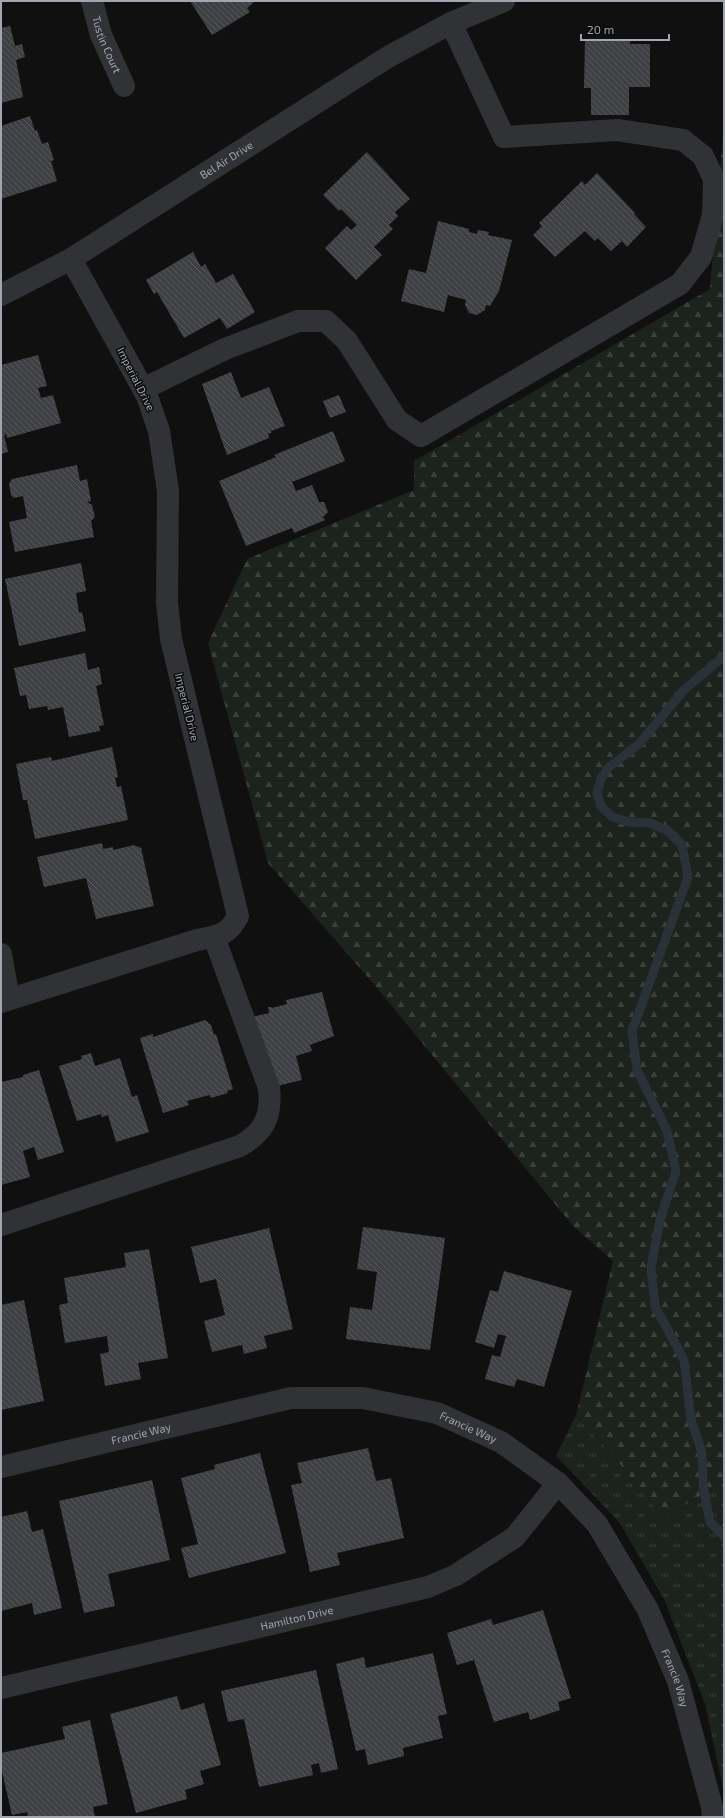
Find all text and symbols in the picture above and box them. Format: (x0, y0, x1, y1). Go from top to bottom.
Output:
street label: Tustin Court (90, 14, 124, 75)
scale bar (581, 16, 669, 42)
text: 20 m (587, 22, 614, 36)
street label: Bel Air Drive (197, 138, 255, 181)
street label: Imperial Drive (115, 345, 158, 413)
street label: Imperial Drive (173, 672, 202, 742)
street label: Francie Way (438, 1408, 499, 1445)
street label: Francie Way (110, 1420, 172, 1447)
street label: Hamilton Drive (259, 1603, 335, 1632)
street label: Francie Way (659, 1647, 692, 1709)

